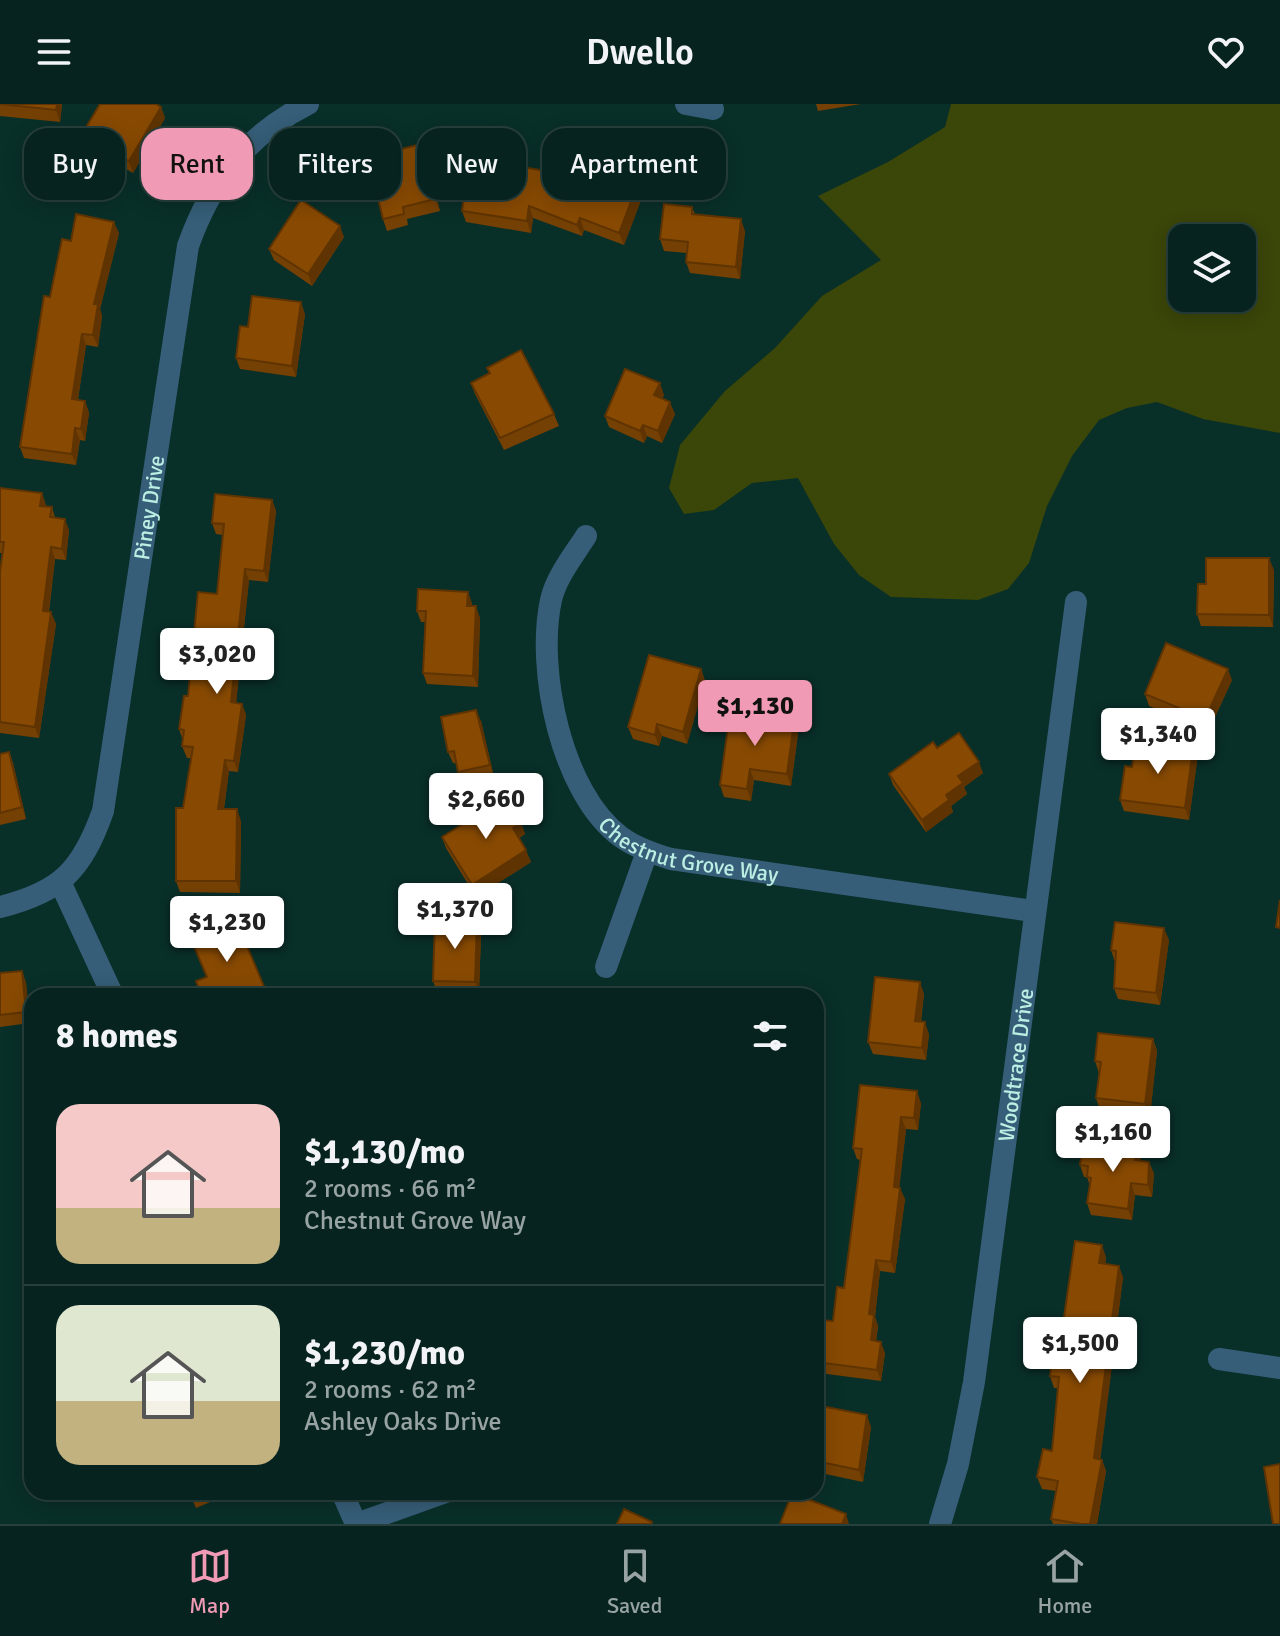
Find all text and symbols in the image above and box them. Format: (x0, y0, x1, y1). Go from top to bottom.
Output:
icon: menu (32, 30, 76, 74)
text: Dwello (586, 30, 694, 75)
icon: heart (1204, 30, 1248, 74)
chip: Buy (24, 128, 125, 200)
chip: Rent (141, 128, 253, 200)
chip: Filters (269, 128, 401, 200)
chip: New (417, 128, 526, 200)
chip: Apartment (542, 128, 726, 200)
map controls (1168, 224, 1256, 312)
button: layers (1168, 224, 1256, 312)
street label: Piney Drive (127, 453, 170, 562)
pin: $3,020 (152, 628, 282, 696)
text: $3,020 (178, 638, 256, 670)
pin: $1,130 (690, 680, 820, 748)
text: $1,130 (716, 690, 794, 722)
pin: $1,340 (1093, 708, 1223, 776)
text: $1,340 (1119, 718, 1197, 750)
pin: $2,660 (421, 773, 551, 841)
text: $2,660 (447, 783, 525, 815)
street label: Chestnut Grove Way (593, 811, 781, 888)
pin: $1,370 (390, 883, 520, 951)
text: $1,370 (416, 893, 494, 925)
pin: $1,230 (162, 896, 292, 964)
text: $1,230 (188, 906, 266, 938)
street label: Woodtrace Drive (992, 987, 1039, 1143)
icon: filters (748, 1014, 792, 1058)
text: 8 homes (56, 1015, 177, 1057)
pin: $1,160 (1048, 1106, 1178, 1174)
text: $1,160 (1074, 1116, 1152, 1148)
text: $1,130/mo (304, 1131, 465, 1173)
icon: home (120, 1136, 216, 1232)
text: 2 rooms · 66 m² (304, 1173, 477, 1205)
text: Chestnut Grove Way (304, 1205, 526, 1237)
pin: $1,500 (1015, 1317, 1145, 1385)
text: $1,500 (1041, 1327, 1119, 1359)
text: $1,230/mo (304, 1332, 465, 1374)
icon: home (120, 1337, 216, 1433)
text: 2 rooms · 62 m² (304, 1374, 477, 1406)
text: Ashley Oaks Drive (304, 1406, 502, 1438)
tab: Map (188, 1544, 232, 1619)
tab: Saved (607, 1544, 662, 1619)
tab: Home (1038, 1544, 1092, 1619)

